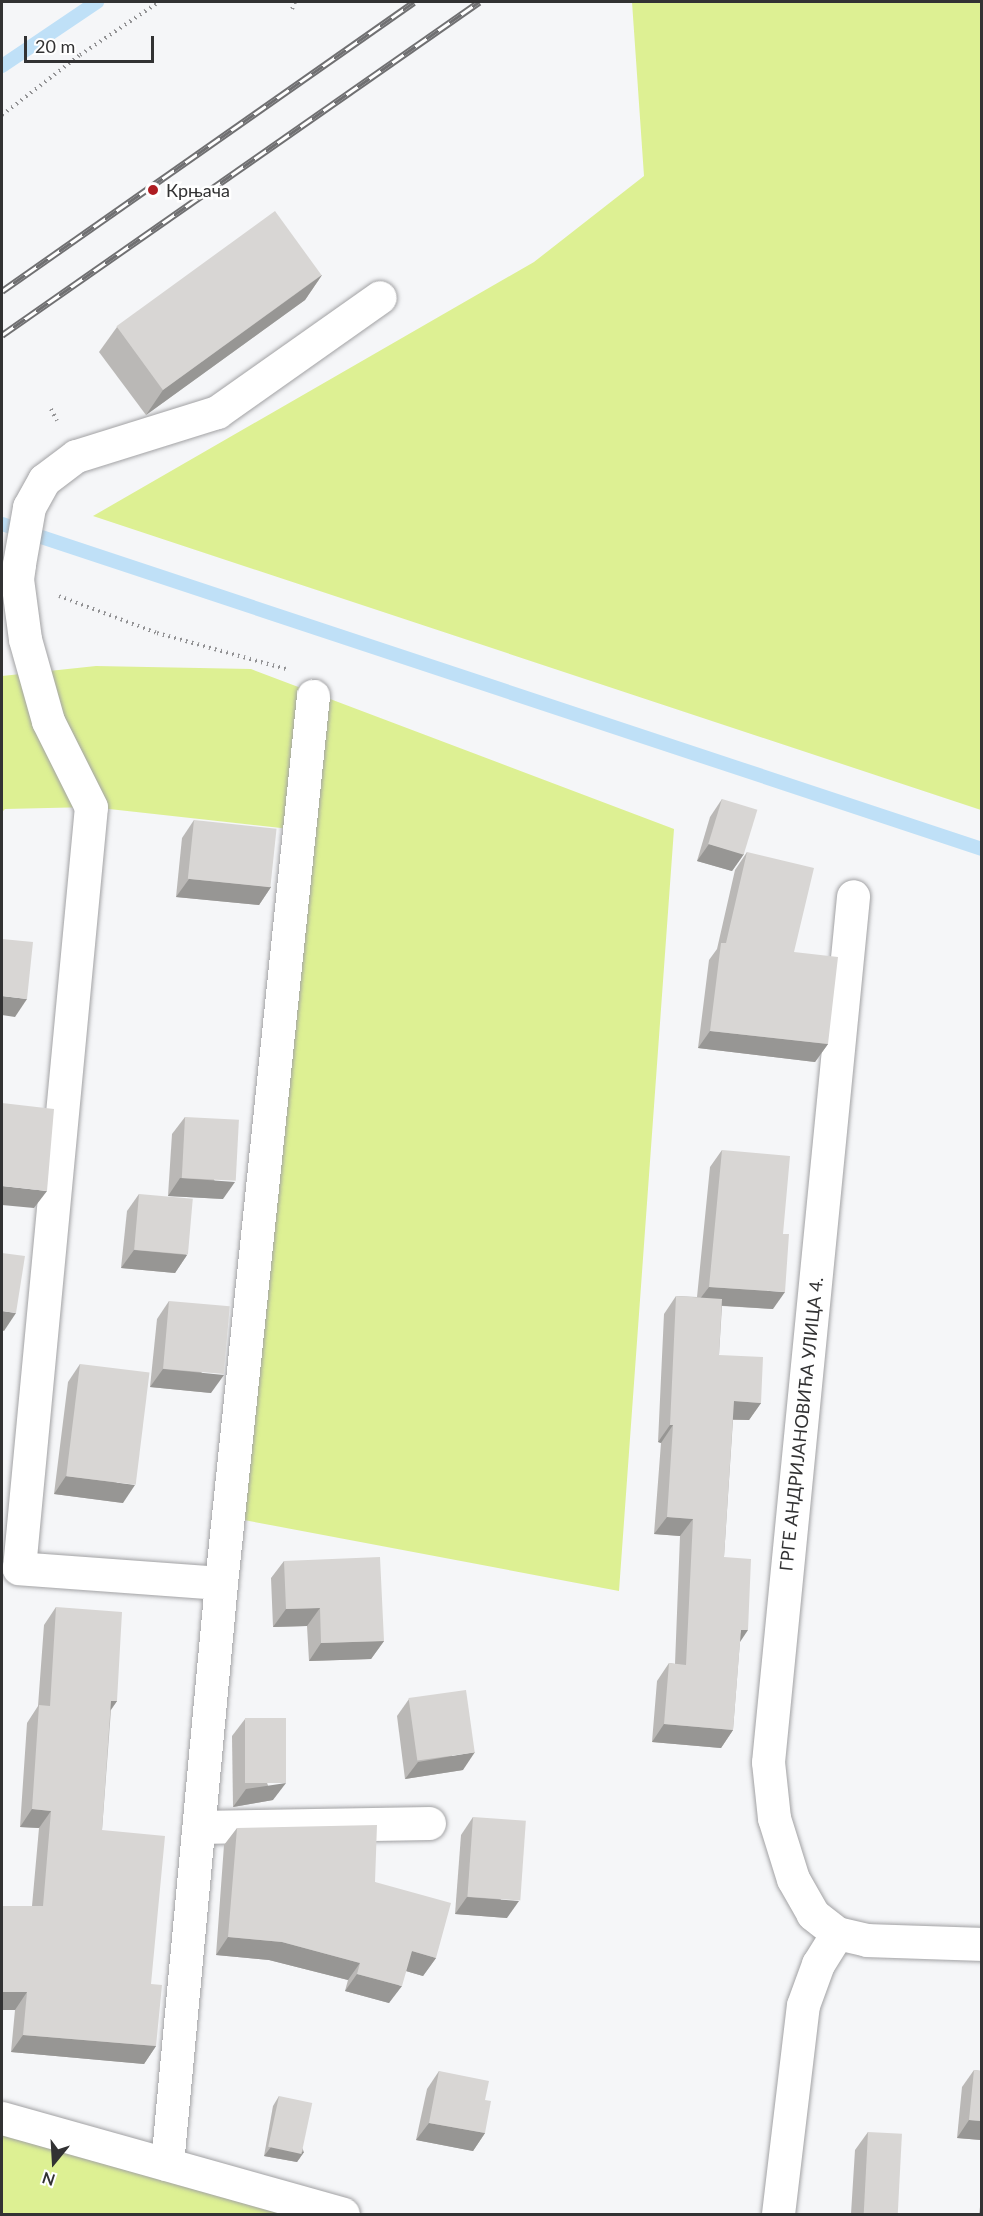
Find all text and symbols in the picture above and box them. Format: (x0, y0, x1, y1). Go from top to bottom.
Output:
scale bar (27, 24, 158, 62)
text: 20 m (35, 35, 75, 57)
place label: Крњача (166, 179, 230, 201)
marker: Крњача (144, 181, 162, 199)
street label: ГРГЕ АНДРИЈАНОВИЋА УЛИЦА 4. (775, 1276, 827, 1572)
north arrow (24, 2132, 84, 2192)
text: N (39, 2169, 57, 2191)

